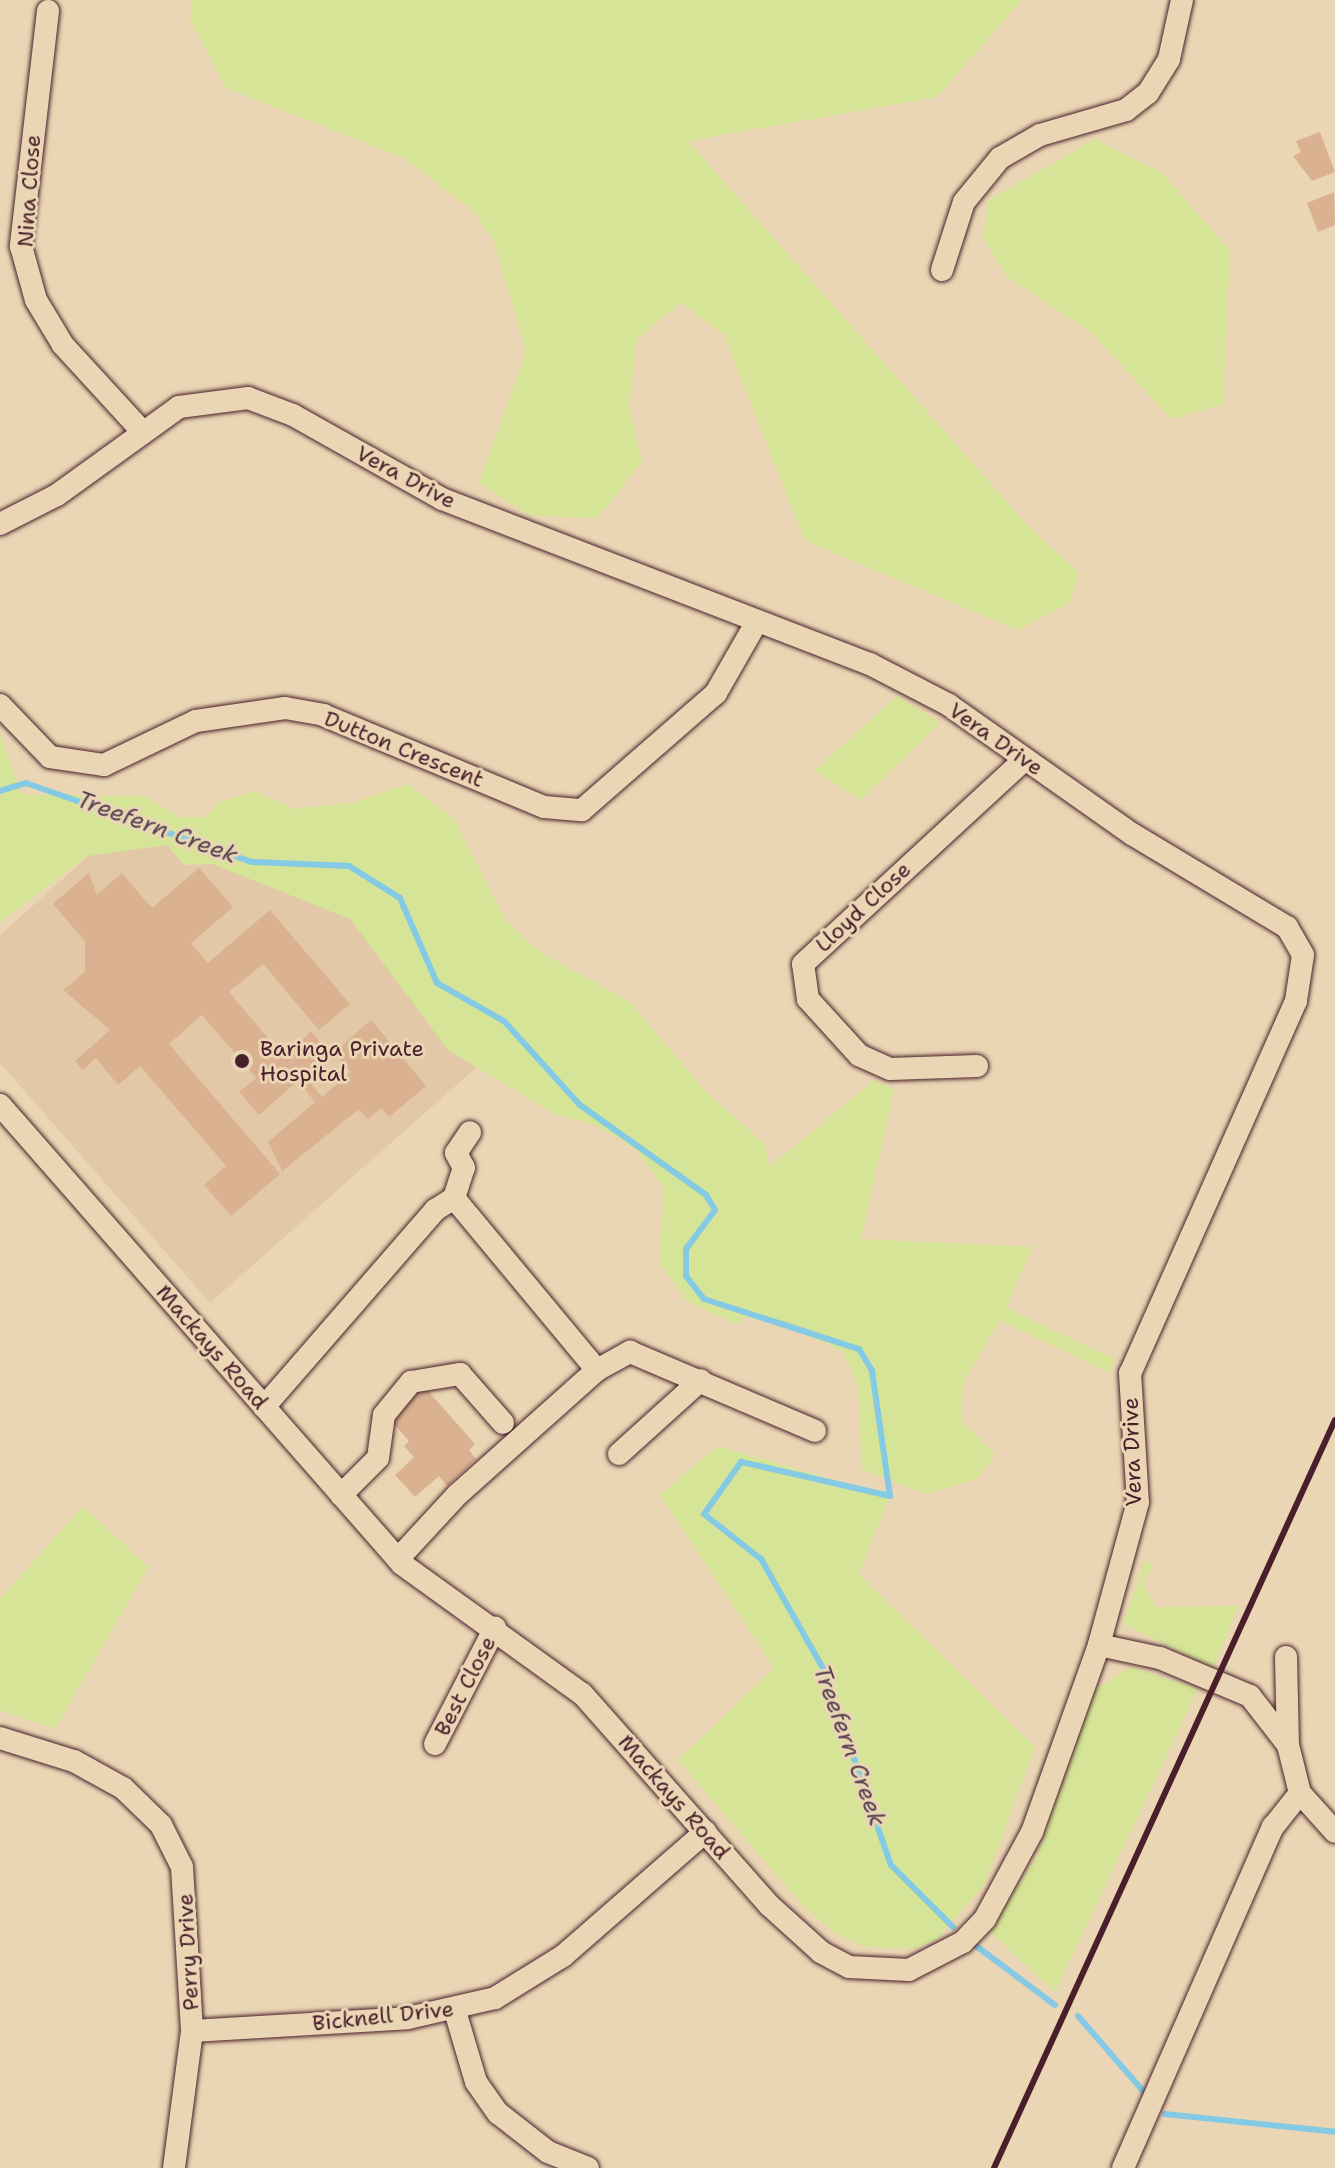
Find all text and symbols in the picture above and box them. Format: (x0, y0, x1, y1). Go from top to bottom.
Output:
street label: Nina Close (12, 134, 46, 248)
street label: Vera Drive (352, 440, 460, 514)
street label: Vera Drive (944, 697, 1048, 781)
street label: Dutton Crescent (320, 705, 488, 793)
water label: Treefern Creek (73, 786, 241, 870)
street label: Lloyd Close (810, 856, 916, 958)
place label: Baringa Private Hospital (260, 1035, 424, 1086)
marker: Baringa Private Hospital (231, 1050, 253, 1072)
street label: Mackays Road (151, 1279, 273, 1415)
street label: Vera Drive (1117, 1397, 1147, 1507)
street label: Best Close (429, 1632, 501, 1740)
water label: Treefern Creek (807, 1662, 891, 1830)
street label: Mackays Road (613, 1729, 735, 1865)
street label: Perry Drive (172, 1893, 204, 2011)
street label: Bicknell Drive (311, 1995, 455, 2037)

